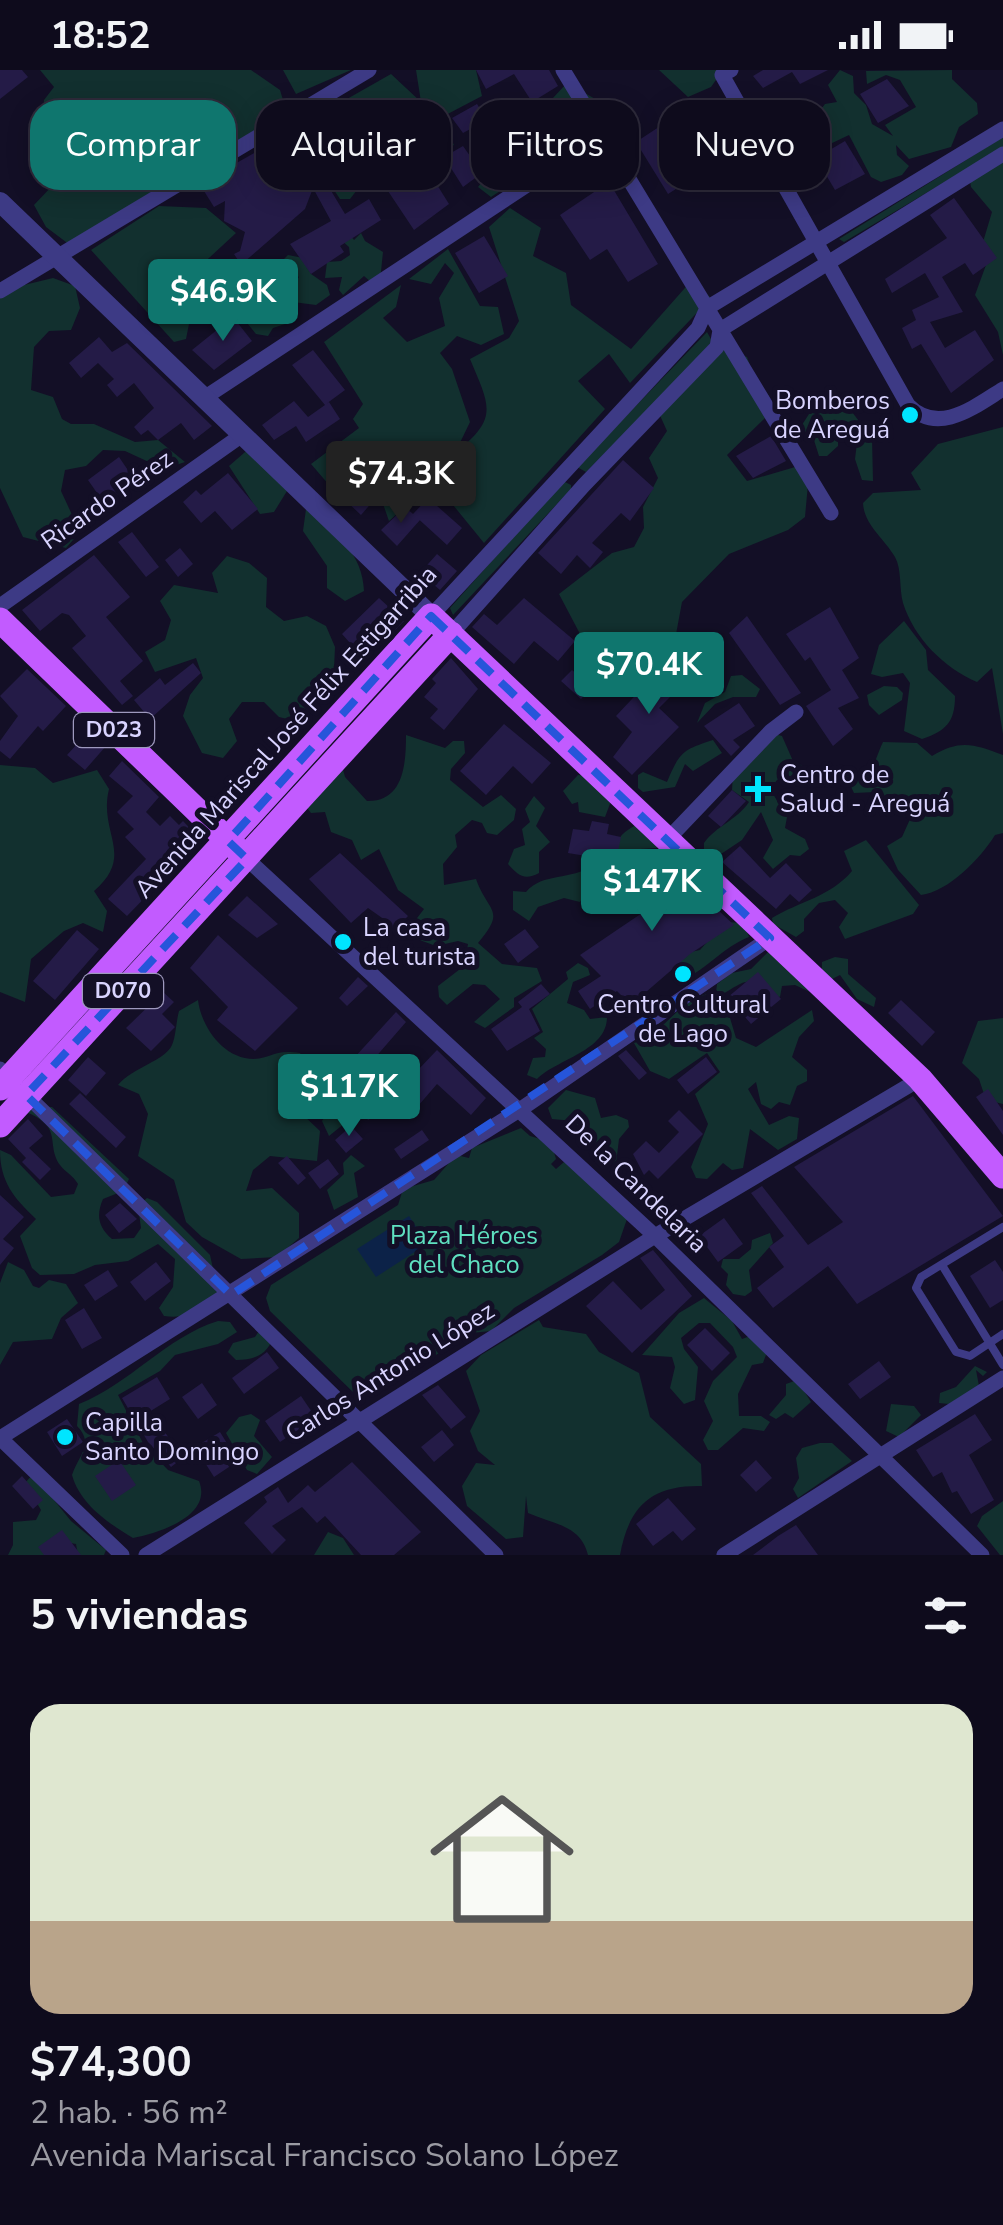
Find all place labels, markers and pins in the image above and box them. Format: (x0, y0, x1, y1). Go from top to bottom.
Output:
pin: $46.9K (142, 259, 304, 344)
place label: Bomberos de Areguá (773, 384, 890, 447)
marker: Bomberos de Areguá (899, 404, 921, 426)
pin: $74.3K (320, 441, 482, 526)
pin: $70.4K (568, 632, 730, 717)
place label: Centro de Salud - Areguá (780, 758, 950, 821)
marker: Centro de Salud - Areguá (745, 776, 771, 802)
pin: $147K (582, 849, 722, 934)
place label: La casa del turista (363, 911, 476, 974)
marker: La casa del turista (332, 931, 354, 953)
marker: Centro Cultural de Lago (672, 963, 694, 985)
place label: Centro Cultural de Lago (597, 988, 769, 1051)
pin: $117K (279, 1054, 419, 1139)
place label: Capilla Santo Domingo (85, 1406, 259, 1469)
marker: Capilla Santo Domingo (54, 1426, 76, 1448)

